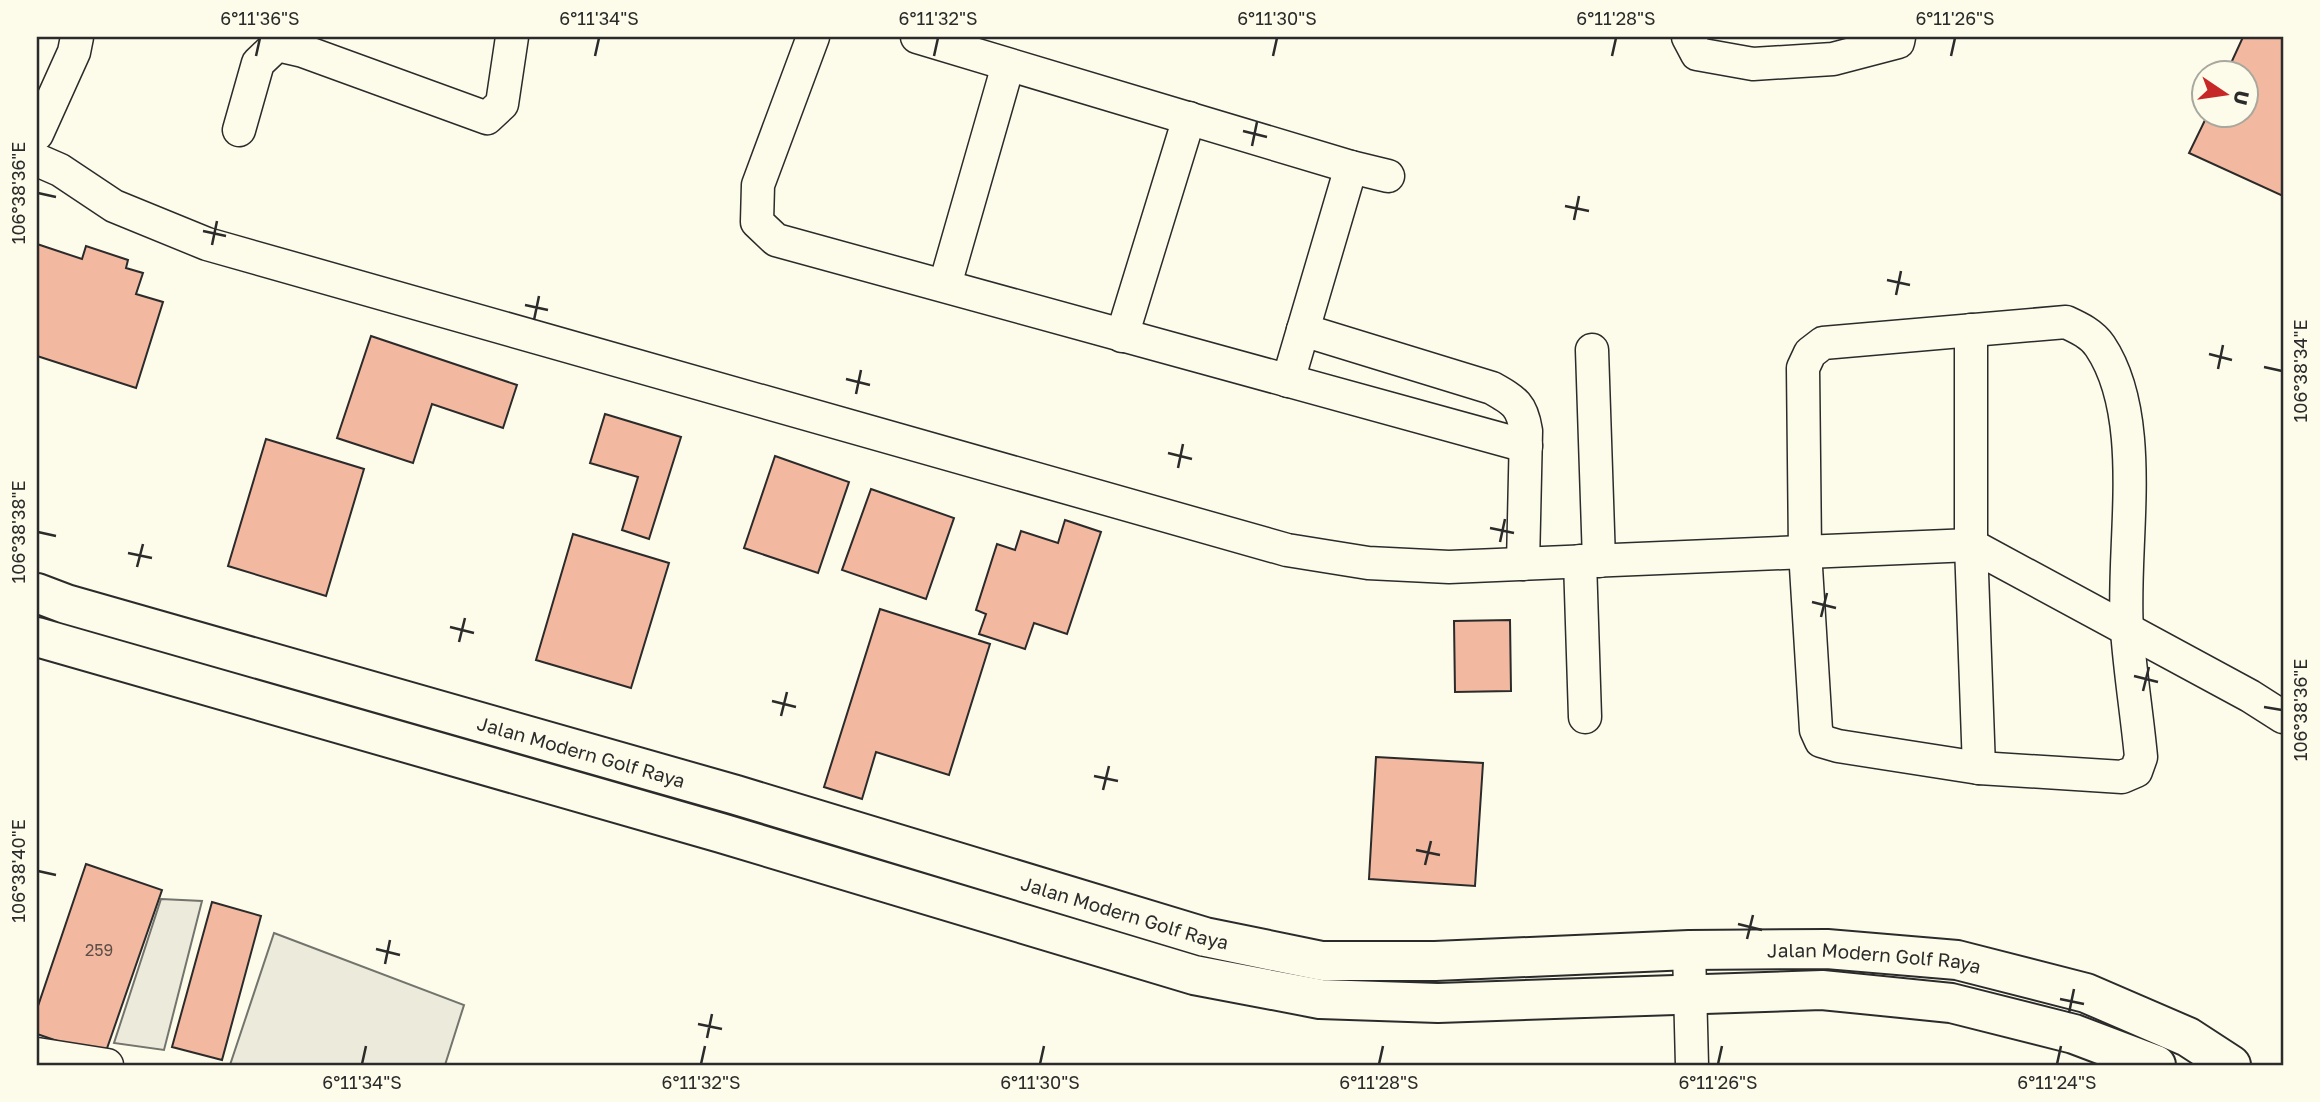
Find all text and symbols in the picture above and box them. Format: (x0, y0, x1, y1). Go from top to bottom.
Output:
text: 6°11'36"S (220, 7, 300, 29)
text: 6°11'34"S (559, 7, 639, 29)
text: 6°11'32"S (899, 7, 977, 29)
text: 6°11'30"S (1237, 7, 1317, 29)
text: 6°11'28"S (1576, 7, 1656, 29)
text: 6°11'26"S (1915, 7, 1995, 29)
north arrow (2190, 60, 2260, 130)
text: U (2229, 89, 2255, 107)
text: 106°38'36"E (7, 142, 29, 244)
text: 106°38'34"E (2289, 320, 2311, 422)
text: 106°38'38"E (7, 481, 29, 583)
text: 106°38'36"E (2289, 659, 2311, 761)
street label: Jalan Modern Golf Raya (475, 710, 688, 791)
text: 106°38'40"E (7, 819, 29, 923)
street label: Jalan Modern Golf Raya (1019, 871, 1231, 953)
street label: Jalan Modern Golf Raya (1767, 937, 1984, 977)
house number: 259 (85, 940, 113, 960)
text: 6°11'34"S (322, 1071, 402, 1093)
text: 6°11'32"S (662, 1071, 740, 1093)
text: 6°11'30"S (1000, 1071, 1080, 1093)
text: 6°11'28"S (1339, 1071, 1419, 1093)
text: 6°11'26"S (1678, 1071, 1758, 1093)
text: 6°11'24"S (2017, 1071, 2097, 1093)

